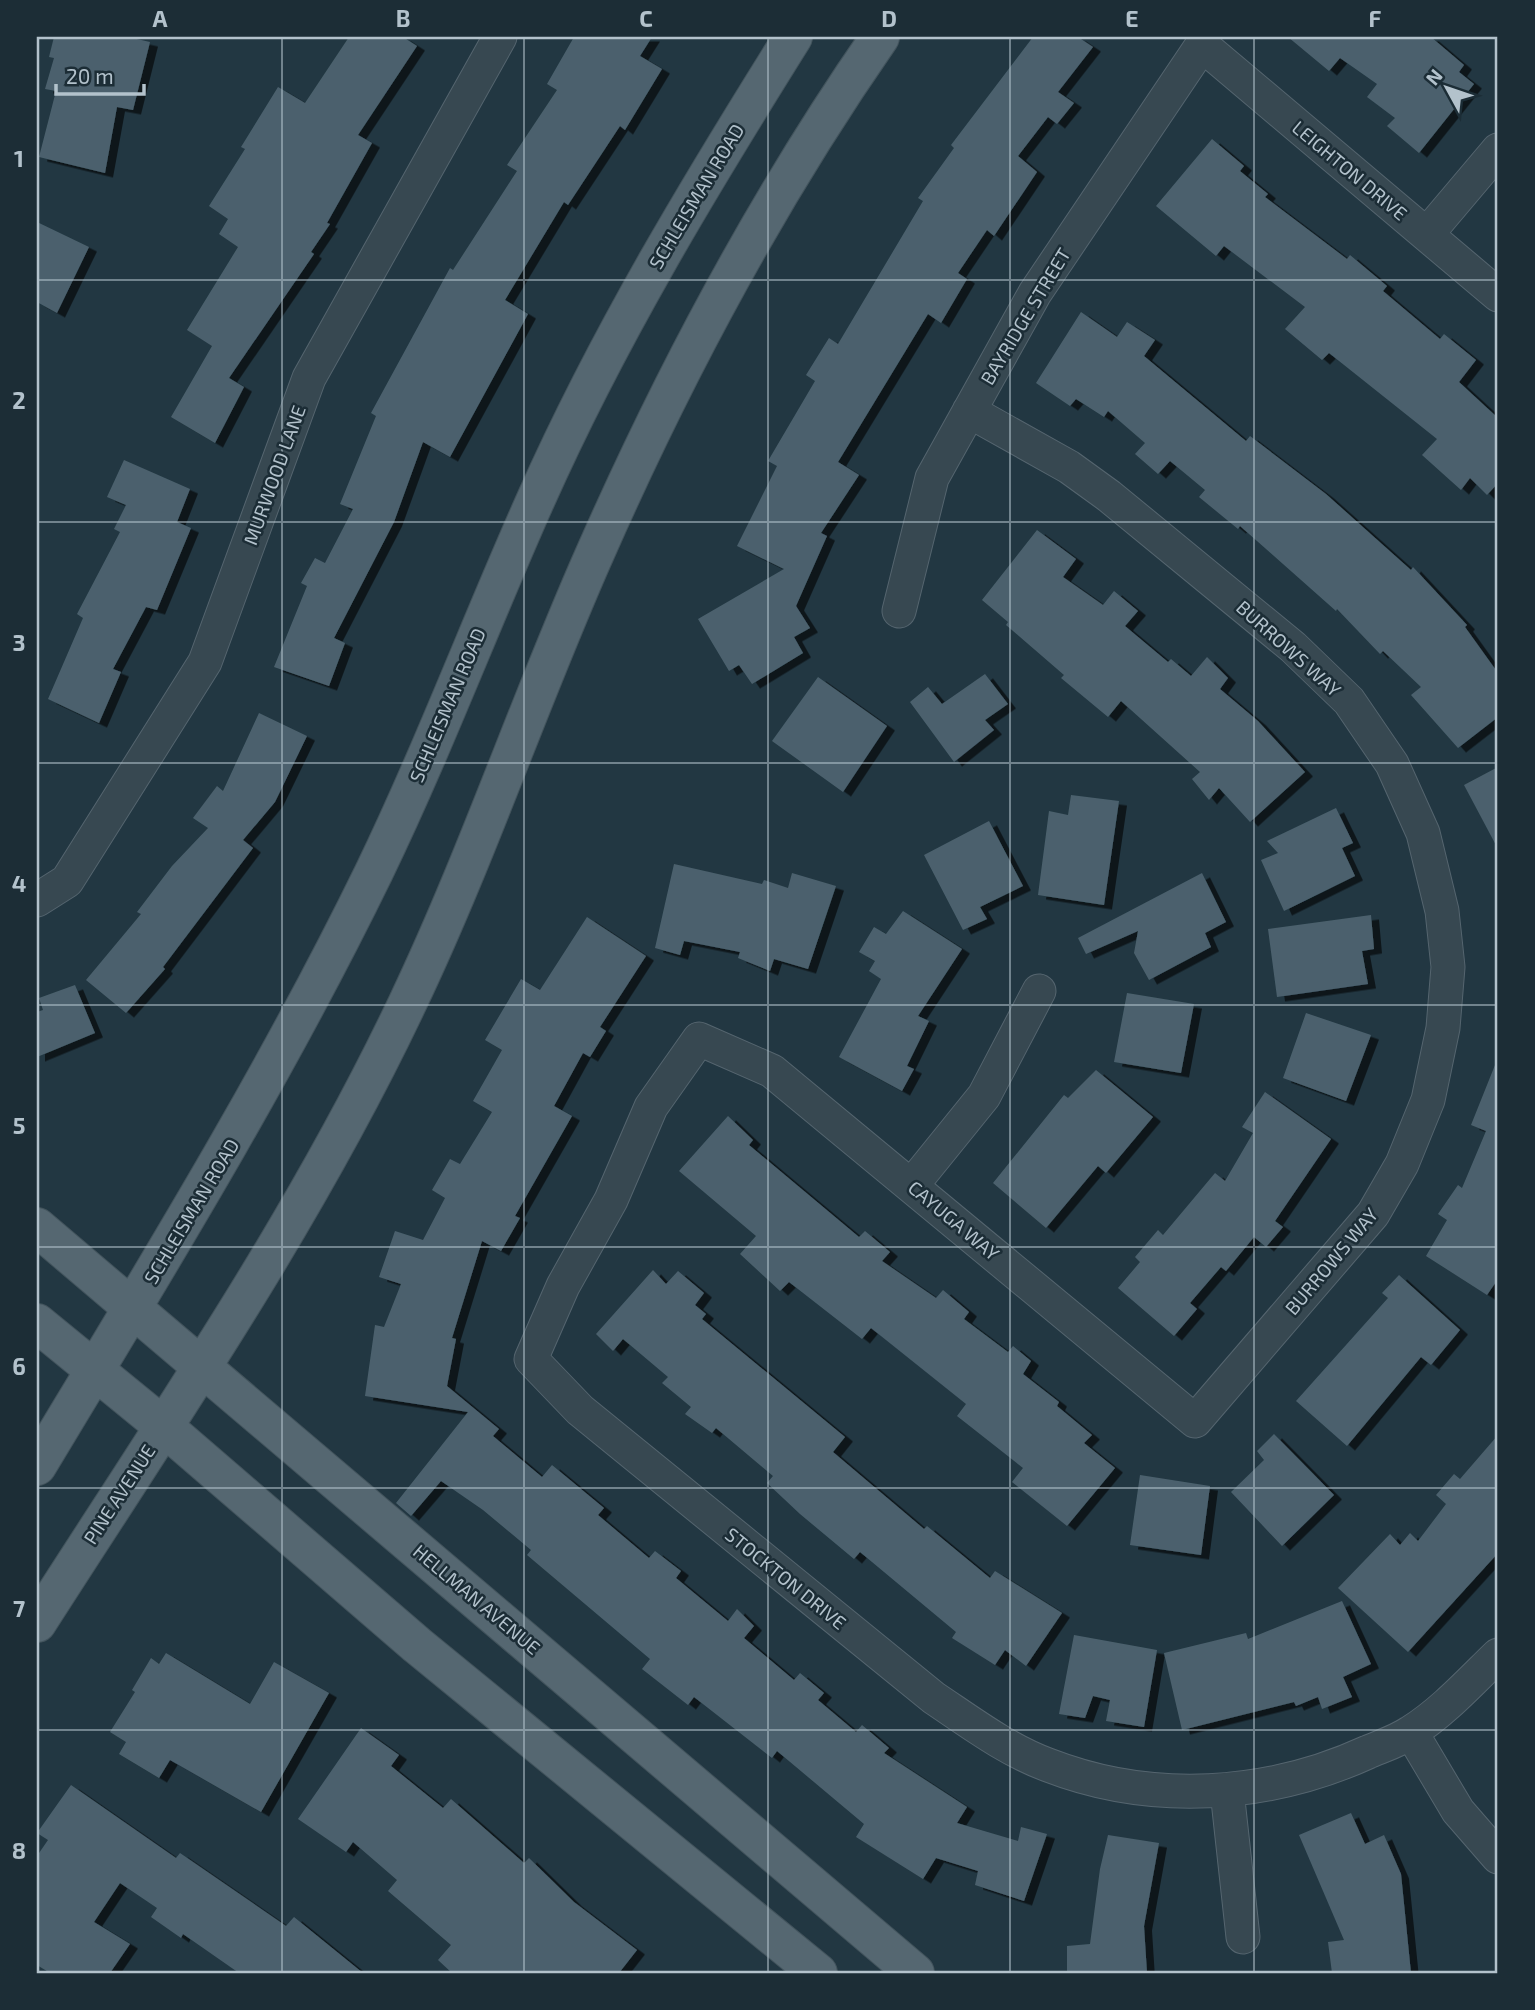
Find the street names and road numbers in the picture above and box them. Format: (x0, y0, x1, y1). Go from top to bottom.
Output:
street label: LEIGHTON DRIVE (1288, 115, 1412, 225)
street label: SCHLEISMAN ROAD (644, 119, 748, 273)
street label: BAYRIDGE STREET (975, 244, 1075, 388)
street label: MURWOOD LANE (238, 402, 310, 548)
street label: BURROWS WAY (1232, 595, 1346, 701)
street label: SCHLEISMAN ROAD (404, 625, 490, 785)
street label: SCHLEISMAN ROAD (139, 1134, 243, 1288)
street label: CAYUGA WAY (904, 1175, 1004, 1265)
street label: BURROWS WAY (1280, 1203, 1383, 1319)
street label: PINE AVENUE (78, 1440, 160, 1548)
street label: STOCKTON DRIVE (721, 1522, 851, 1634)
street label: HELLMAN AVENUE (409, 1539, 545, 1659)

